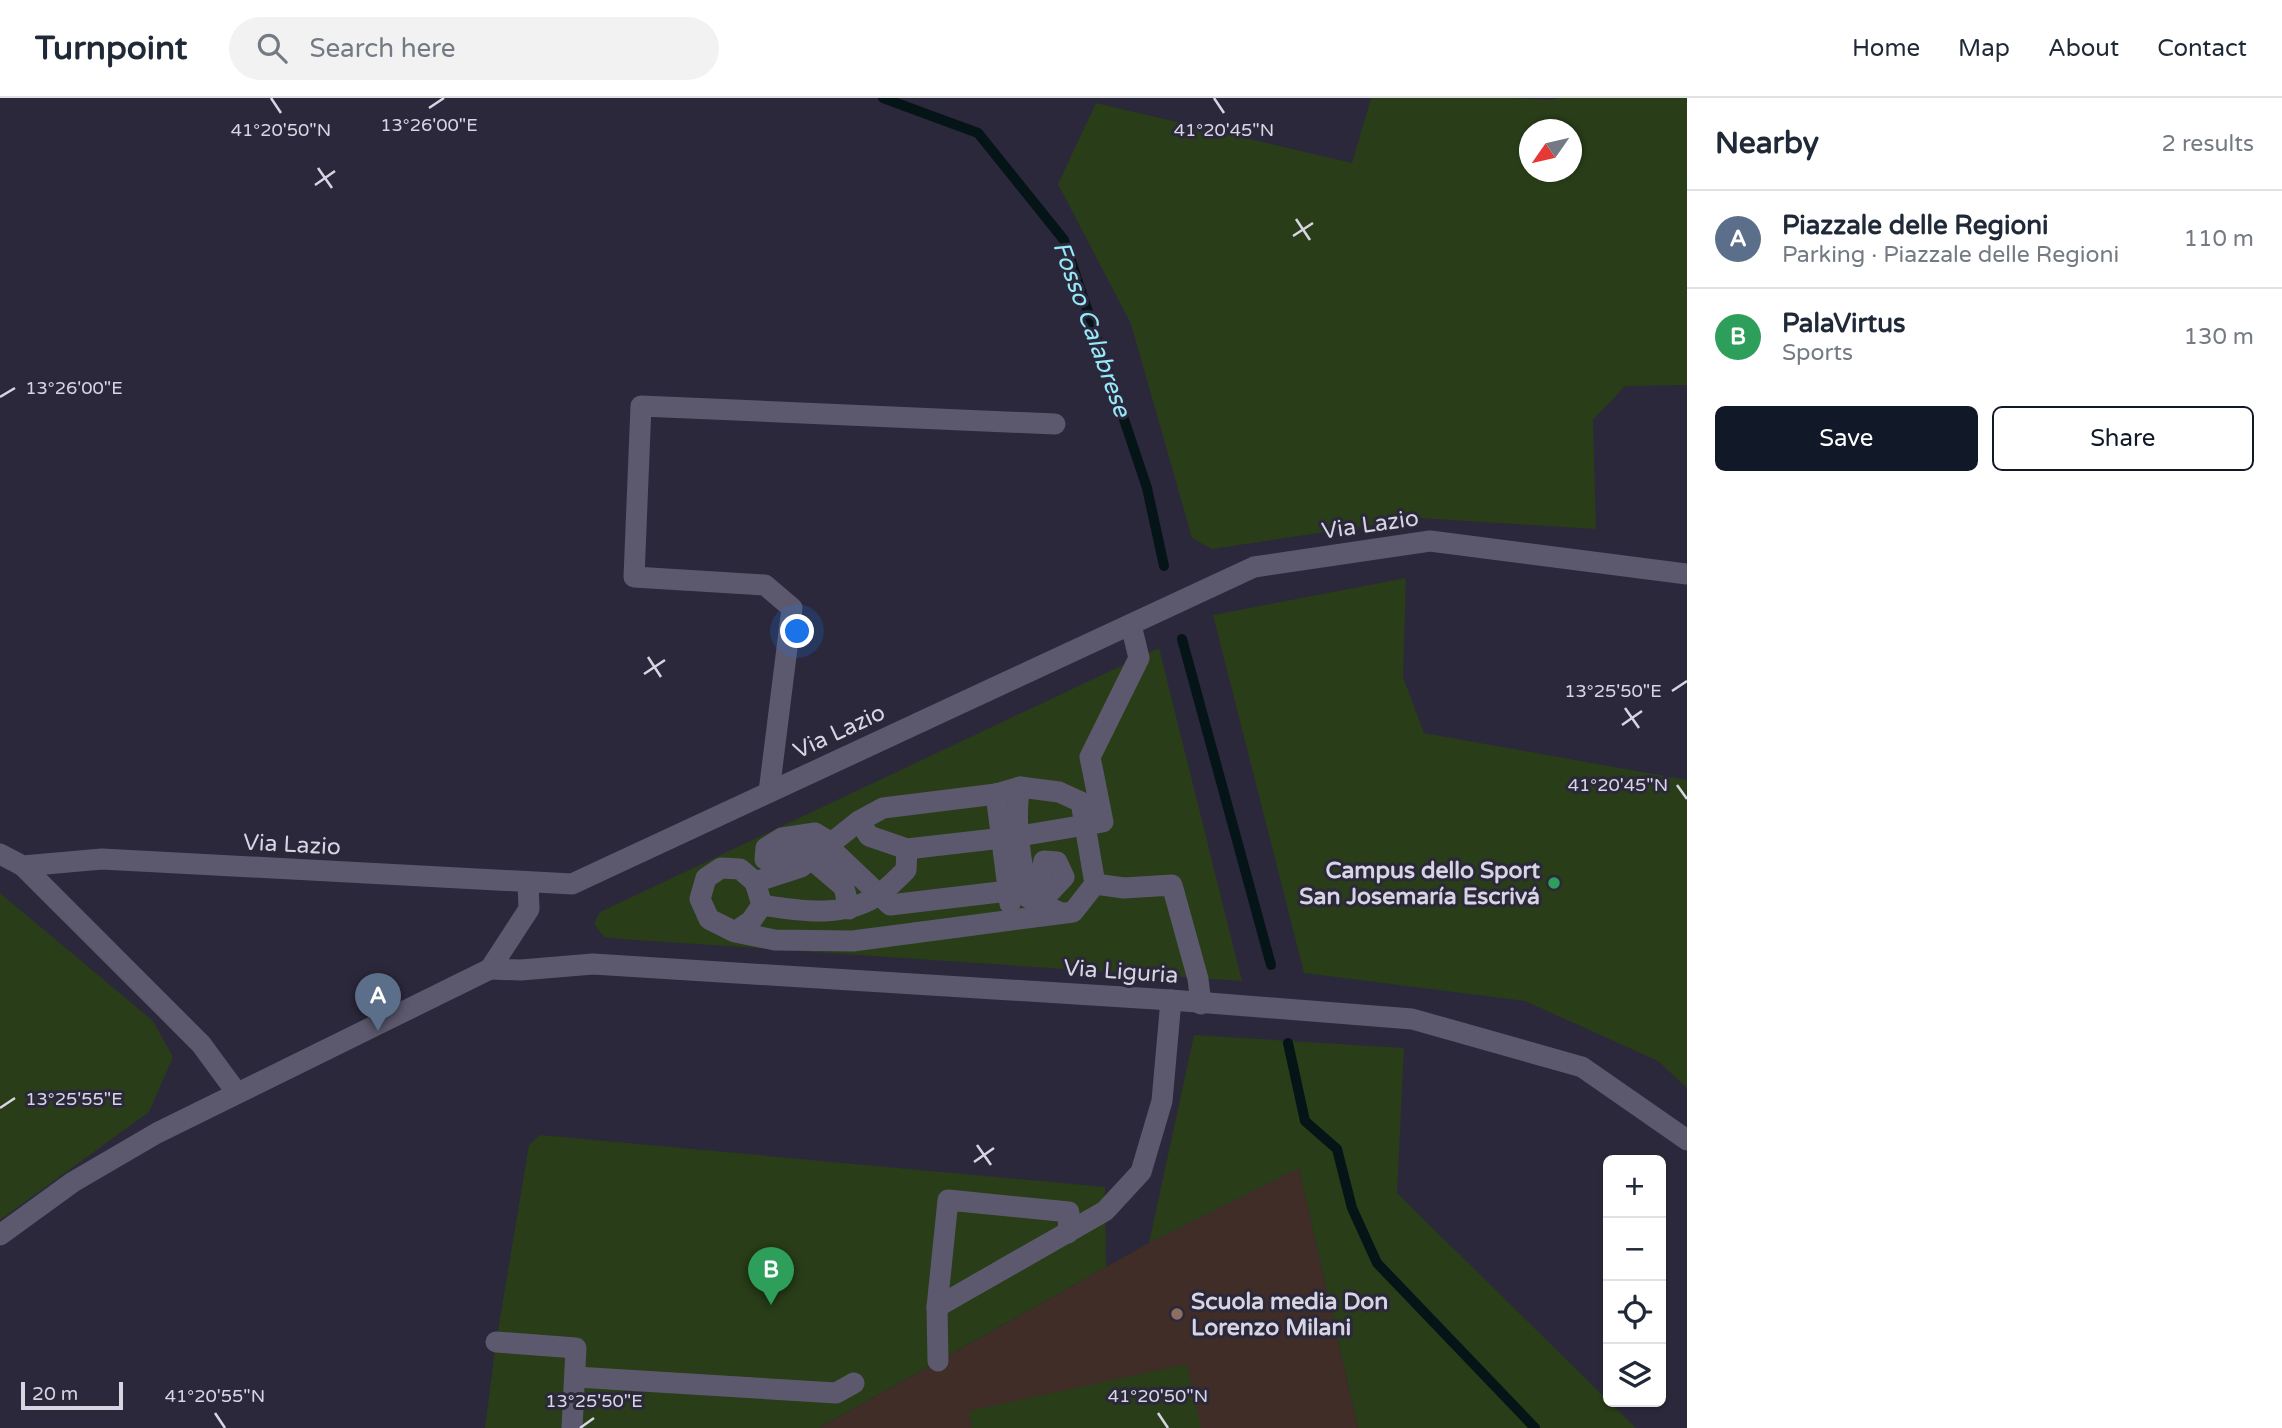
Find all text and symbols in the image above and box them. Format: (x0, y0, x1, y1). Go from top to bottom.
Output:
search box (229, 17, 719, 80)
text: Turnpoint (35, 29, 187, 68)
icon: search (253, 29, 291, 67)
text: Search here (309, 33, 456, 64)
text: Home (1852, 34, 1920, 63)
text: Map (1958, 34, 2010, 63)
text: About (2048, 34, 2119, 63)
text: Contact (2157, 34, 2247, 63)
text: 13°26'00"E (380, 114, 478, 136)
text: 41°20'50"N (231, 119, 331, 141)
text: 41°20'45"N (1174, 119, 1274, 141)
north arrow (1519, 119, 1582, 182)
text: Nearby (1715, 125, 1819, 162)
text: 2 results (2161, 130, 2254, 158)
text: Piazzale delle Regioni (1782, 210, 2049, 241)
text: A (1729, 225, 1747, 253)
text: 110 m (2184, 225, 2254, 253)
water label: Fosso Calabrese (1046, 238, 1137, 422)
text: Parking · Piazzale delle Regioni (1782, 241, 2119, 269)
text: PalaVirtus (1782, 308, 1906, 339)
text: B (1730, 323, 1746, 351)
text: 130 m (2184, 323, 2254, 351)
text: Sports (1782, 339, 1853, 367)
text: 13°26'00"E (25, 377, 123, 399)
button: Save (1715, 406, 1978, 471)
button: Share (1992, 406, 2254, 471)
street label: Via Lazio (1320, 504, 1420, 546)
your location (780, 614, 814, 648)
text: 13°25'50"E (1564, 680, 1662, 702)
street label: Via Lazio (789, 699, 890, 765)
text: 41°20'45"N (1568, 774, 1668, 796)
street label: Via Lazio (242, 828, 341, 862)
place label: Campus dello Sport San Josemaría Escrivá (1299, 857, 1540, 911)
marker: Campus dello Sport San Josemaría Escrivá (1546, 875, 1562, 891)
street label: Via Liguria (1062, 954, 1179, 990)
pin: A (355, 973, 401, 1031)
text: 13°25'55"E (25, 1088, 123, 1110)
map controls (1603, 1155, 1666, 1407)
button: + (1603, 1155, 1666, 1218)
button: − (1603, 1218, 1666, 1281)
pin: B (748, 1247, 794, 1305)
button: locate (1603, 1281, 1666, 1344)
place label: Scuola media Don Lorenzo Milani (1191, 1288, 1388, 1342)
marker: Scuola media Don Lorenzo Milani (1169, 1306, 1185, 1322)
button: layers (1603, 1344, 1666, 1407)
scale bar (21, 1379, 122, 1411)
text: 20 m (32, 1383, 78, 1405)
text: 41°20'55"N (165, 1385, 265, 1407)
text: 41°20'50"N (1108, 1385, 1208, 1407)
text: 13°25'50"E (545, 1390, 643, 1412)

